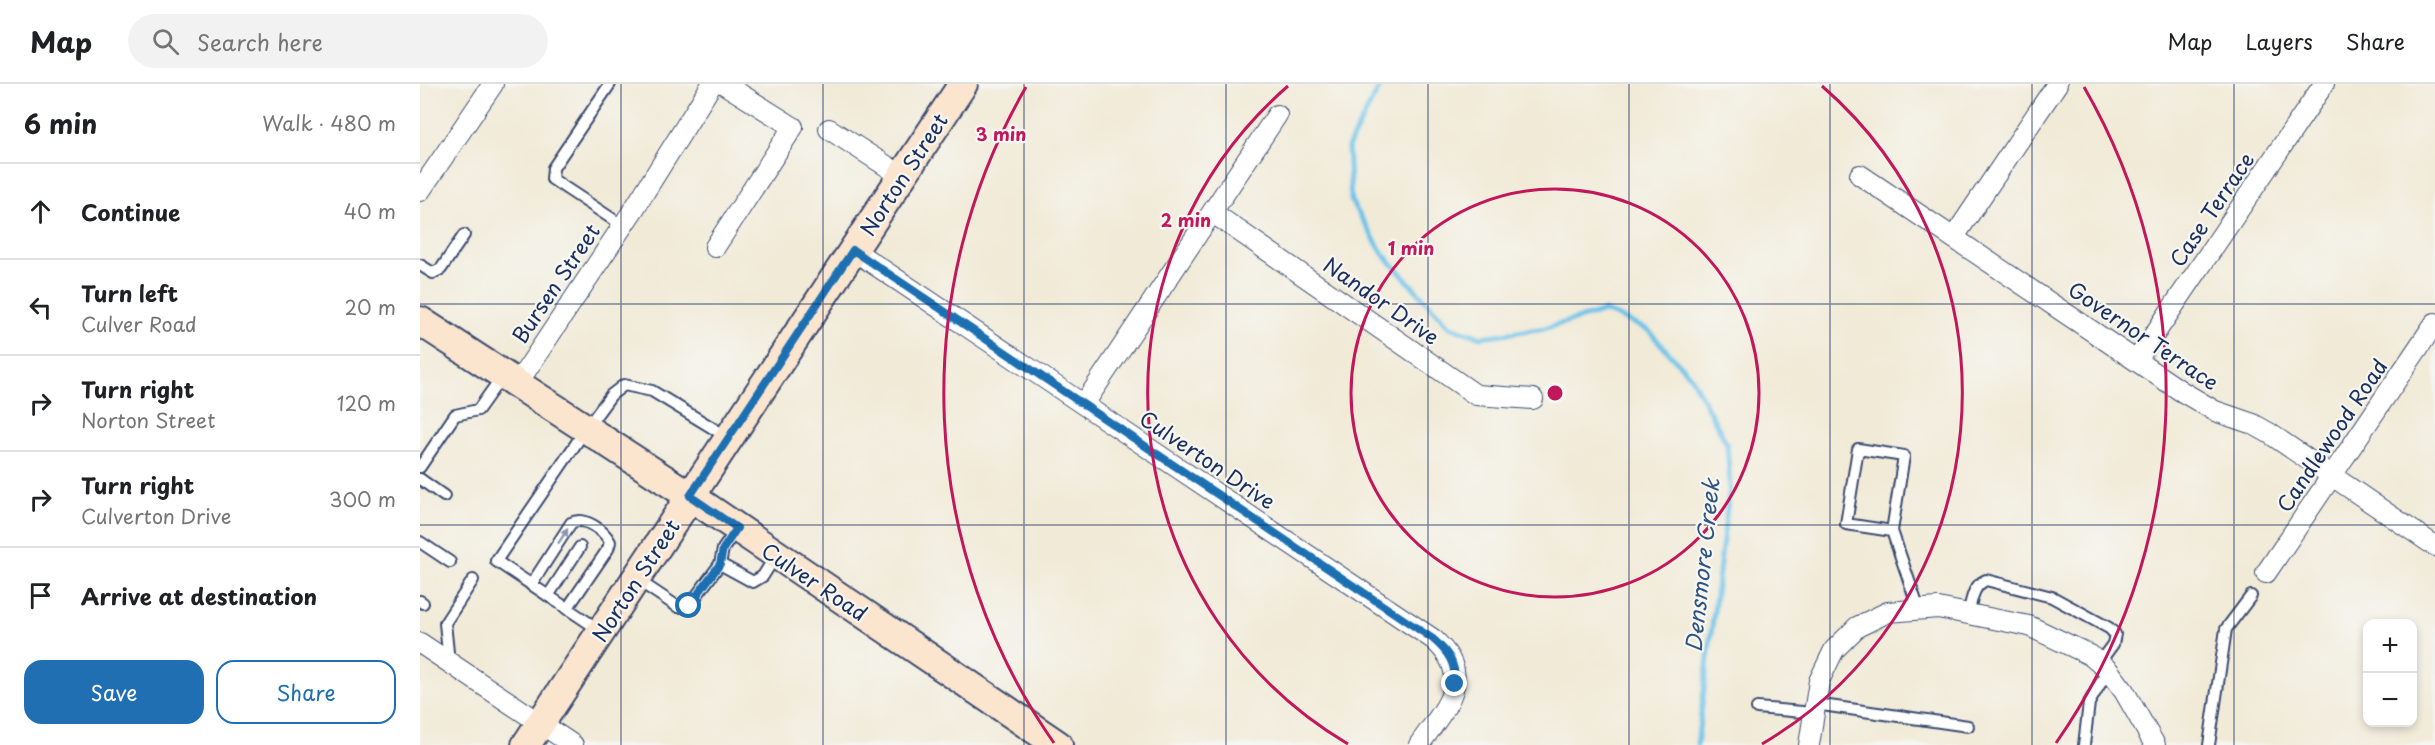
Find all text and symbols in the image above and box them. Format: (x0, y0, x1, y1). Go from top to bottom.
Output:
search box (128, 14, 548, 68)
text: Map (30, 20, 92, 63)
icon: search (149, 25, 182, 58)
text: Search here (197, 25, 323, 58)
text: Map (2168, 25, 2212, 57)
text: Layers (2245, 25, 2313, 57)
text: Share (2346, 25, 2405, 57)
text: 6 min (24, 104, 97, 143)
street label: Norton Street (851, 106, 955, 242)
text: Walk · 480 m (262, 108, 396, 138)
text: 3 min (976, 120, 1026, 147)
street label: Case Terrace (2161, 145, 2261, 273)
icon: ahead (24, 195, 57, 228)
text: Continue (81, 195, 180, 228)
text: 40 m (344, 196, 396, 226)
text: 2 min (1161, 206, 1211, 233)
street label: Bursen Street (503, 217, 607, 349)
text: 1 min (1388, 234, 1434, 261)
street label: Nandor Drive (1318, 248, 1446, 352)
street label: Governor Terrace (2062, 273, 2226, 397)
text: Turn left (81, 276, 178, 309)
icon: left (24, 291, 57, 324)
text: 20 m (344, 292, 396, 322)
text: Culver Road (81, 309, 197, 339)
street label: Candlewood Road (2268, 352, 2394, 518)
text: Turn right (81, 372, 194, 405)
centre of rings (1545, 383, 1565, 403)
icon: right (24, 387, 57, 420)
text: 120 m (337, 388, 396, 418)
street label: Culverton Drive (1134, 402, 1282, 516)
text: Norton Street (81, 405, 215, 435)
text: Turn right (81, 468, 194, 501)
water label: Densmore Creek (1675, 475, 1727, 653)
icon: right (24, 483, 57, 516)
text: 300 m (329, 484, 396, 514)
text: Culverton Drive (81, 501, 231, 531)
street label: Norton Street (583, 512, 687, 648)
one-way arrow (557, 528, 569, 544)
street label: Culver Road (756, 534, 874, 628)
icon: arrive (24, 579, 57, 612)
text: Arrive at destination (81, 579, 317, 612)
route start (675, 592, 701, 618)
map controls (2363, 619, 2417, 727)
button: + (2363, 619, 2417, 673)
button: Save (24, 660, 204, 724)
button: Share (216, 660, 396, 724)
route end (1441, 670, 1467, 696)
button: − (2363, 673, 2417, 727)

